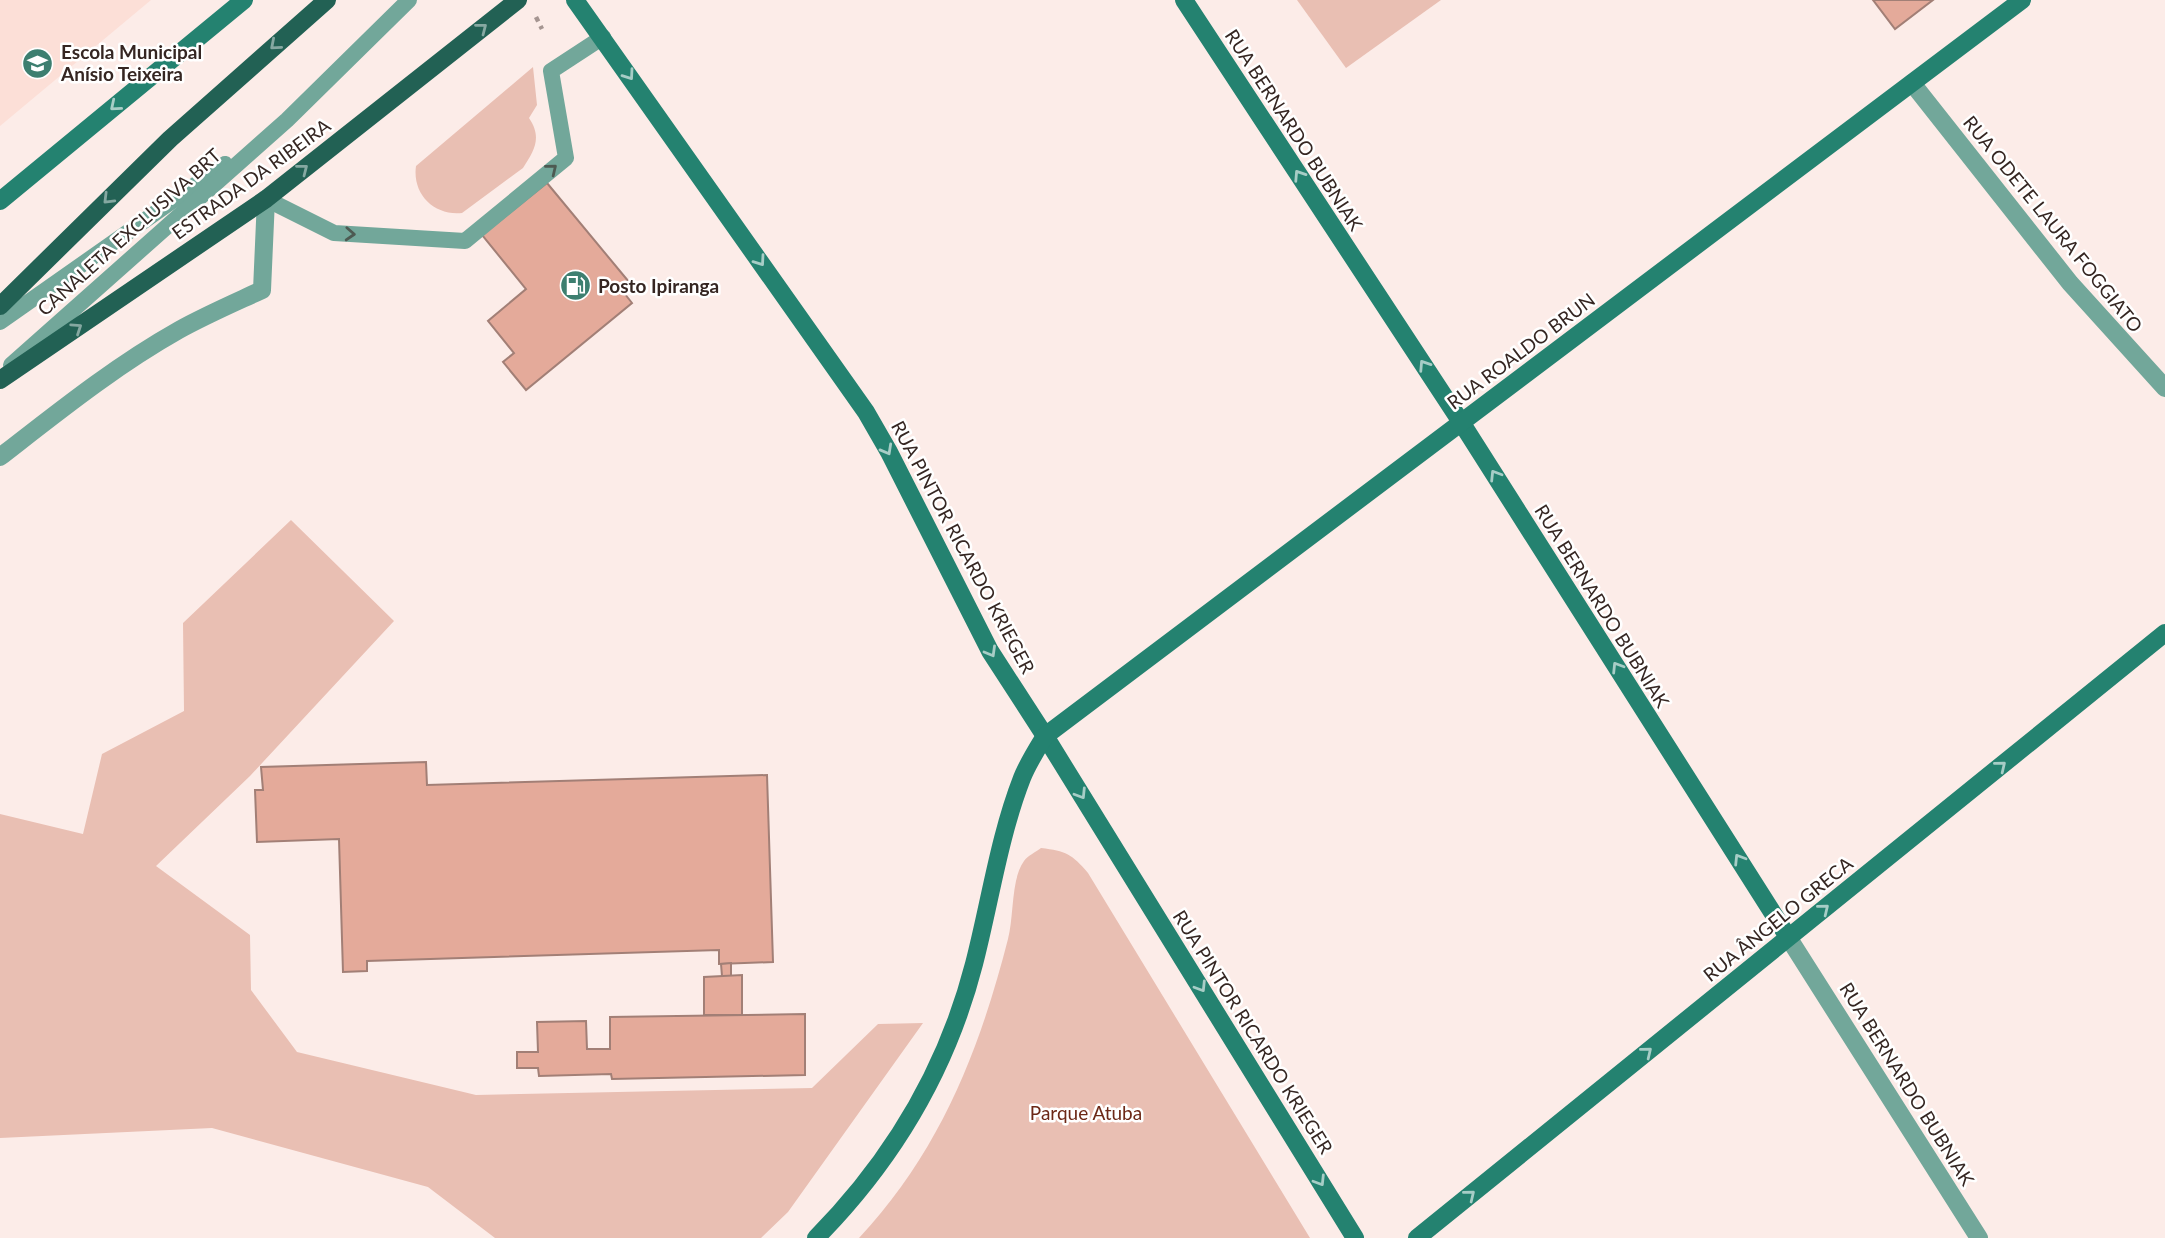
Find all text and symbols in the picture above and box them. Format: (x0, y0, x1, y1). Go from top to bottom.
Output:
one-way arrow (474, 24, 486, 37)
street label: RUA BERNARDO BUBNIAK (1221, 25, 1368, 235)
one-way arrow (271, 37, 284, 49)
place label: Escola Municipal Anísio Teixeira (60, 40, 202, 85)
school or university icon: Escola Municipal Anísio Teixeira (21, 46, 55, 80)
one-way arrow (621, 67, 633, 80)
one-way arrow (111, 98, 124, 110)
street label: RUA ODETE LAURA FOGGIATO (1959, 111, 2148, 337)
street label: ESTRADA DA RIBEIRA (167, 113, 335, 244)
street label: CANALETA EXCLUSIVA BRT (32, 143, 225, 320)
one-way arrow (296, 165, 308, 178)
one-way arrow (544, 165, 557, 178)
one-way arrow (1294, 170, 1307, 183)
one-way arrow (103, 191, 116, 204)
one-way arrow (345, 227, 356, 242)
one-way arrow (752, 253, 764, 266)
fuel station icon: Posto Ipiranga (558, 269, 592, 303)
place label: Posto Ipiranga (598, 274, 719, 297)
street label: RUA ROALDO BRUN (1442, 288, 1599, 414)
one-way arrow (69, 324, 82, 336)
one-way arrow (1419, 360, 1432, 373)
street label: RUA PINTOR RICARDO KRIEGER (887, 416, 1040, 677)
one-way arrow (879, 443, 892, 455)
one-way arrow (1490, 470, 1503, 483)
street label: RUA BERNARDO BUBNIAK (1530, 500, 1675, 712)
one-way arrow (983, 645, 996, 657)
one-way arrow (1612, 662, 1625, 675)
one-way arrow (1993, 761, 2005, 774)
one-way arrow (1073, 786, 1086, 799)
street label: RUA ÂNGELO GRECA (1698, 851, 1857, 986)
one-way arrow (1734, 854, 1747, 867)
one-way arrow (1816, 904, 1828, 917)
street label: RUA PINTOR RICARDO KRIEGER (1169, 906, 1338, 1158)
street label: RUA BERNARDO BUBNIAK (1835, 978, 1980, 1190)
one-way arrow (1192, 980, 1205, 993)
one-way arrow (1640, 1047, 1652, 1060)
park label: Parque Atuba (1030, 1101, 1142, 1124)
one-way arrow (1312, 1173, 1325, 1186)
one-way arrow (1462, 1191, 1475, 1203)

